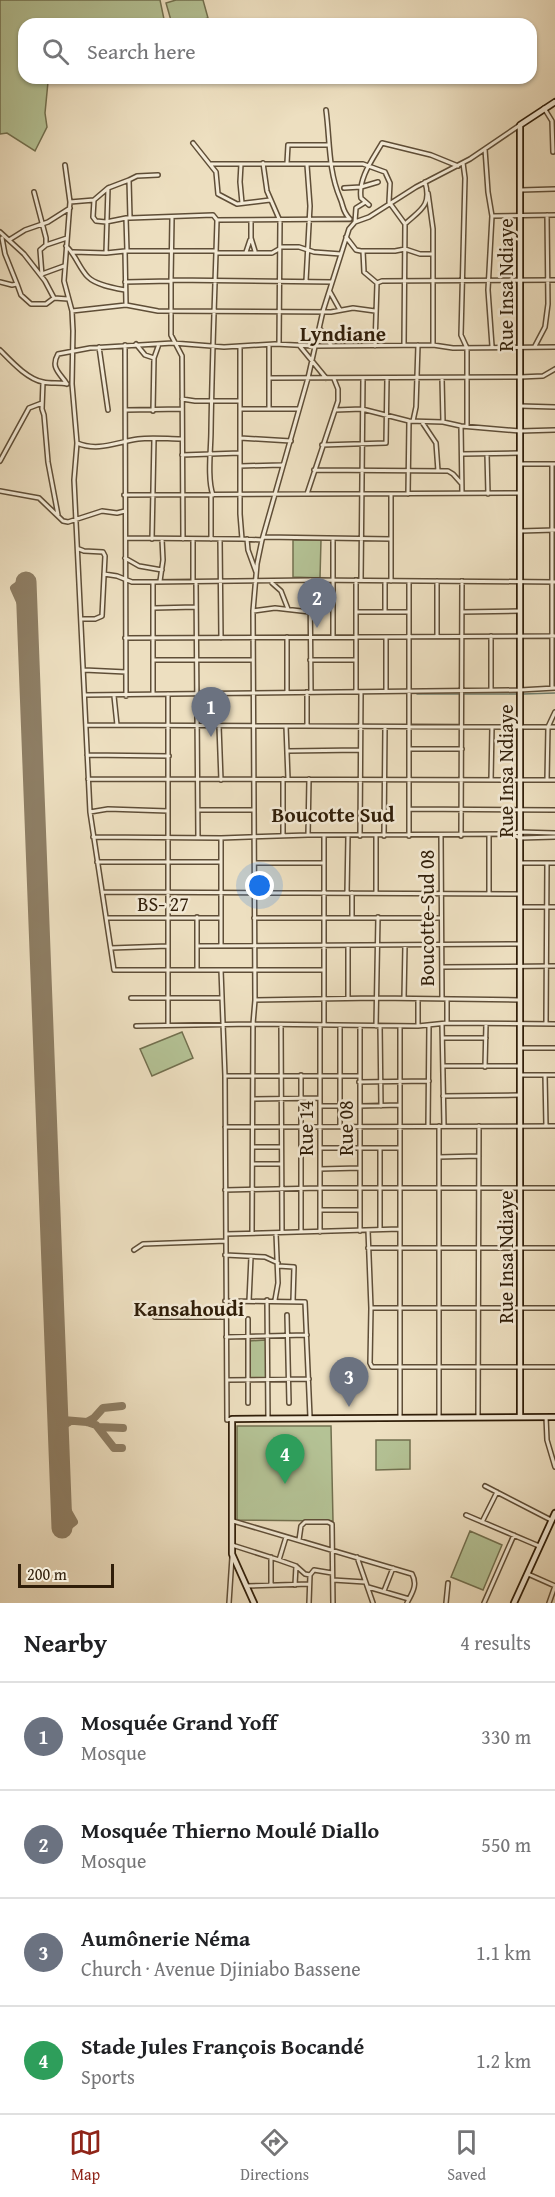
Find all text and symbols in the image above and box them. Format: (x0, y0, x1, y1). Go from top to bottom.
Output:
search box (18, 18, 537, 84)
icon: search (39, 35, 72, 68)
text: Search here (87, 35, 196, 67)
street label: Rue Insa Ndiaye (491, 218, 520, 352)
district label: Lyndiane (300, 318, 386, 349)
pin: 2 (298, 578, 336, 628)
pin: 1 (192, 688, 230, 737)
street label: Rue Insa Ndiaye (491, 704, 520, 838)
district label: Boucotte Sud (271, 799, 395, 830)
street label: Boucotte-Sud 08 (412, 850, 441, 986)
your location (245, 871, 274, 900)
street label: BS- 27 (137, 889, 189, 918)
street label: Rue 14 (291, 1100, 320, 1156)
street label: Rue 08 (331, 1100, 360, 1156)
street label: Rue Insa Ndiaye (491, 1190, 520, 1324)
district label: Kansahoudi (134, 1293, 245, 1324)
pin: 3 (330, 1358, 368, 1407)
pin: 4 (266, 1434, 304, 1484)
scale bar (18, 1561, 114, 1588)
text: 200 m (27, 1562, 67, 1586)
text: Nearby (24, 1623, 107, 1662)
text: 4 results (460, 1628, 531, 1657)
text: Mosquée Grand Yoff (81, 1706, 277, 1738)
text: 1 (38, 1722, 49, 1751)
text: 330 m (481, 1722, 531, 1751)
text: Mosque (81, 1738, 146, 1767)
text: Mosquée Thierno Moulé Diallo (81, 1814, 379, 1846)
text: 2 (38, 1830, 49, 1859)
text: 550 m (481, 1830, 531, 1859)
text: Mosque (81, 1846, 146, 1875)
text: Aumônerie Néma (81, 1922, 250, 1954)
text: 3 (38, 1938, 49, 1967)
text: 1.1 km (476, 1938, 531, 1967)
text: Church · Avenue Djiniabo Bassene (81, 1954, 361, 1983)
text: Stade Jules François Bocandé (81, 2030, 364, 2062)
text: 4 (38, 2046, 49, 2075)
text: 1.2 km (476, 2046, 531, 2075)
text: Sports (81, 2062, 135, 2091)
tab: Map (69, 2126, 102, 2186)
tab: Directions (240, 2126, 309, 2186)
tab: Saved (447, 2126, 486, 2186)

